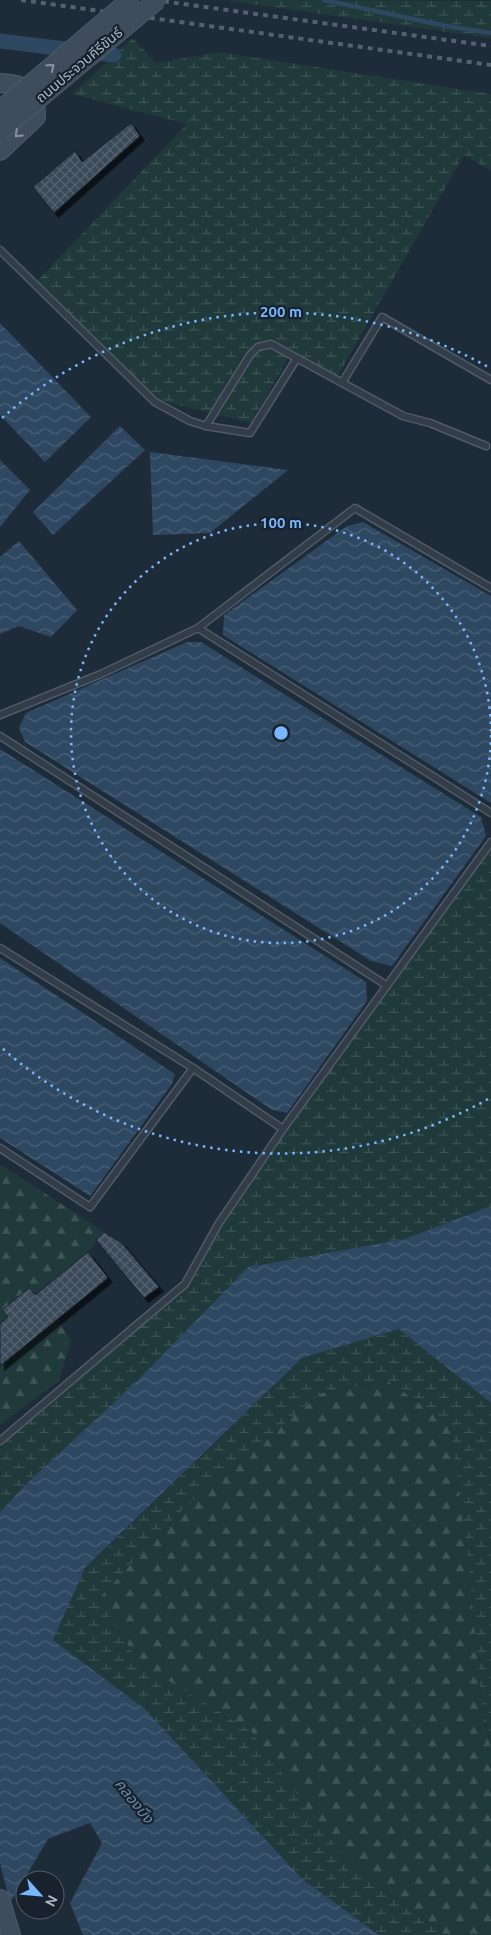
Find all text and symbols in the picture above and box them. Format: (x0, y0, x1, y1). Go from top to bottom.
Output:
street label: ถนนประจวบคีรีขันธ์ (33, 24, 126, 106)
one-way arrow (45, 64, 54, 73)
one-way arrow (14, 128, 23, 137)
text: 200 m (260, 303, 302, 320)
text: 100 m (260, 514, 302, 531)
centre of rings (272, 724, 290, 742)
water label: คลองบึง (112, 1775, 158, 1827)
north arrow (15, 1870, 65, 1920)
text: N (42, 1893, 61, 1909)

